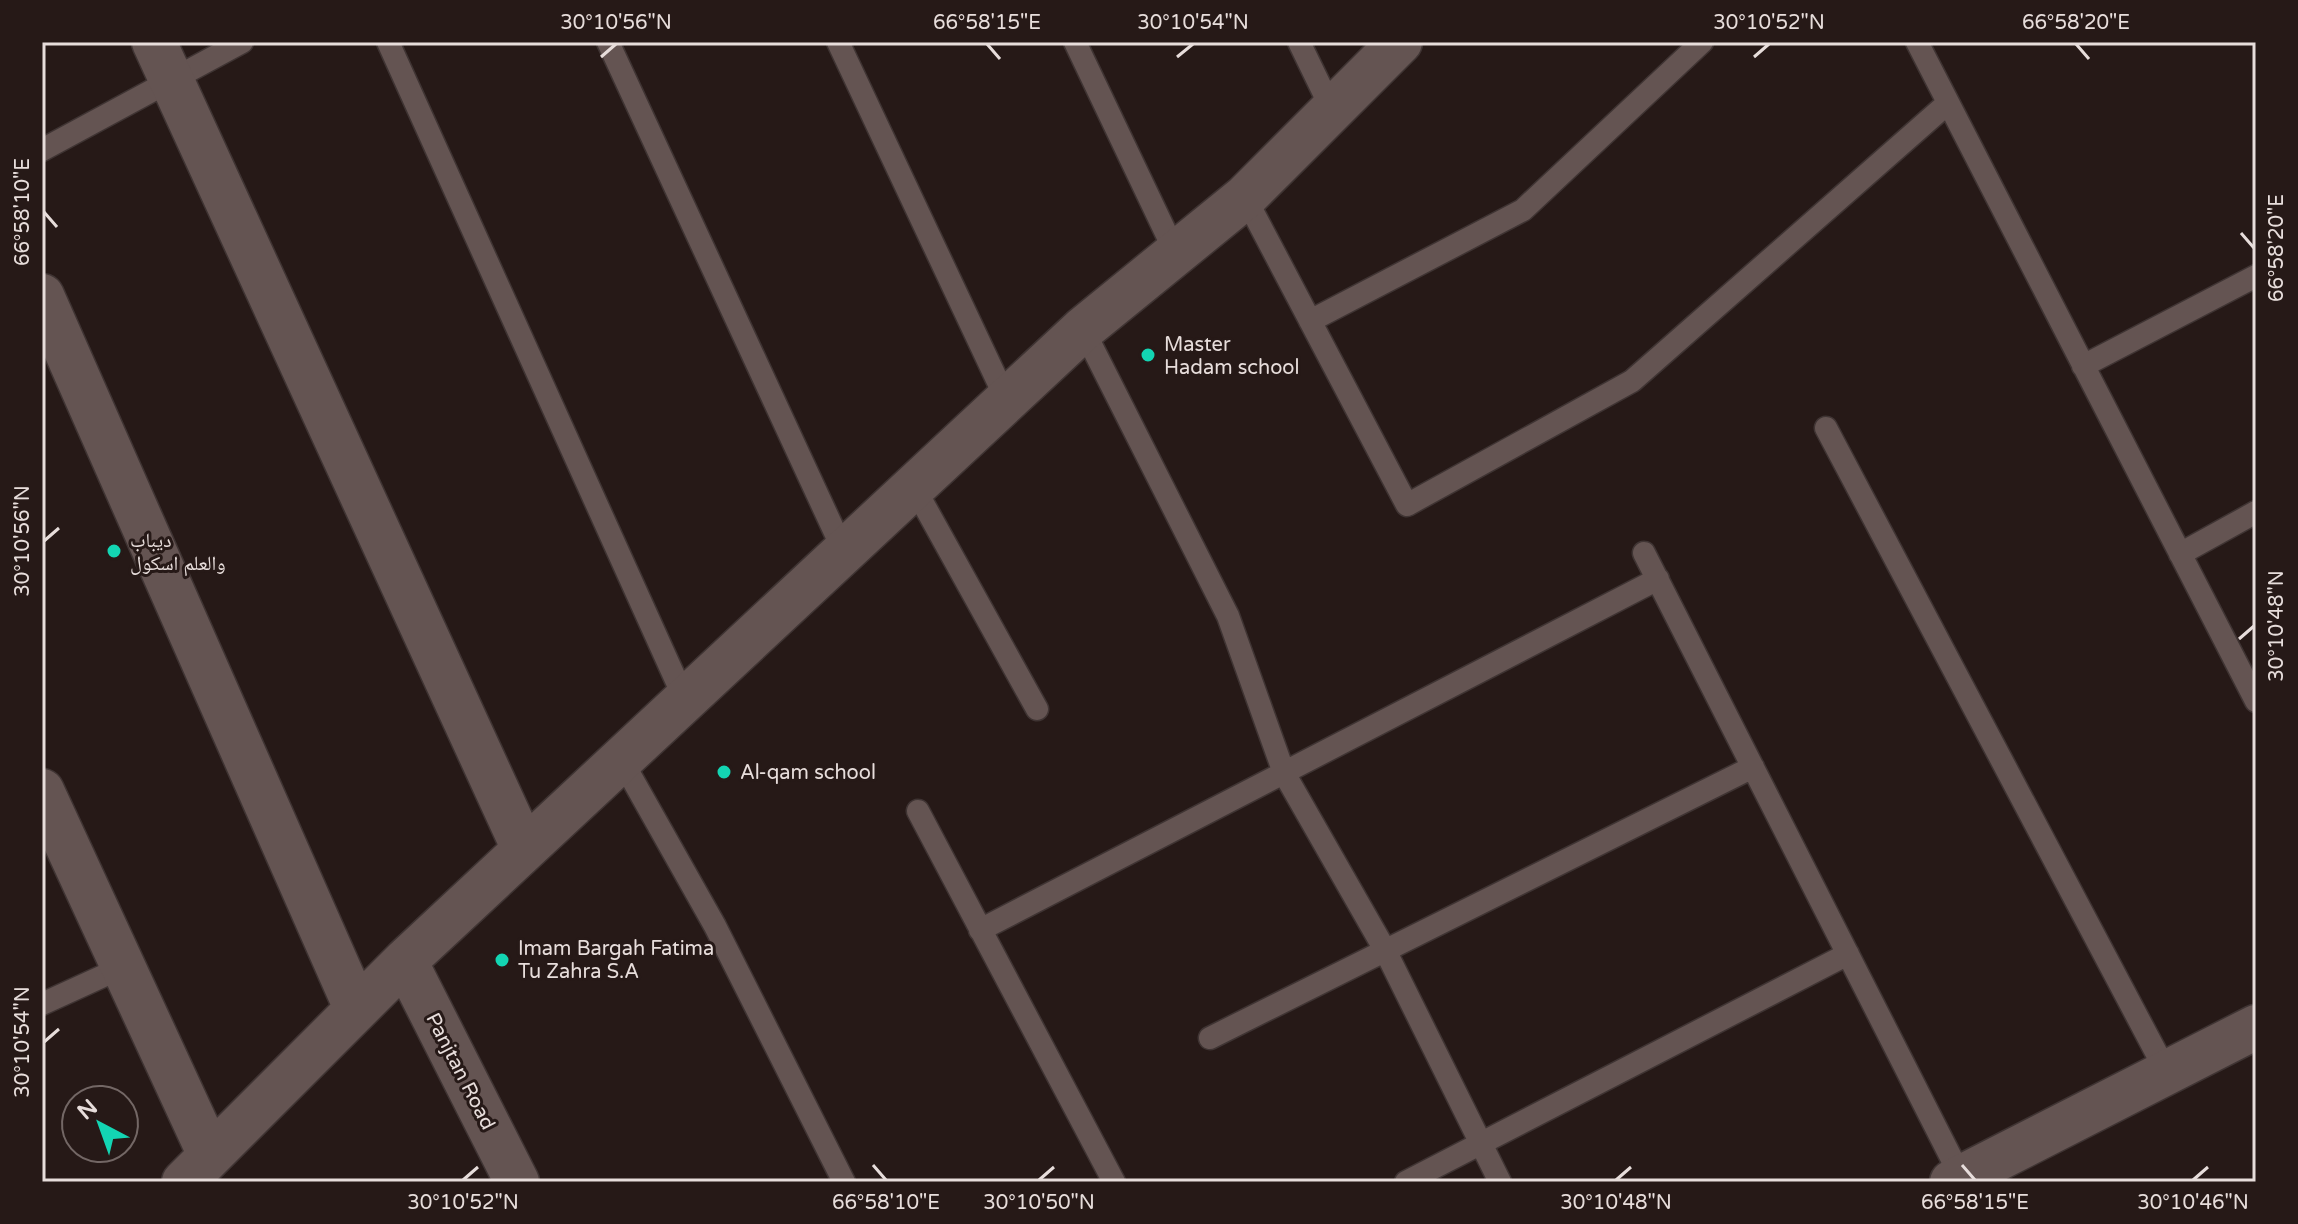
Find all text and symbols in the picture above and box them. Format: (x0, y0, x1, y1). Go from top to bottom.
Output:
text: 30°10'56"N (560, 11, 672, 35)
text: 66°58'15"E (933, 11, 1041, 35)
text: 30°10'54"N (1137, 11, 1249, 35)
text: 30°10'52"N (1713, 11, 1825, 35)
text: 66°58'20"E (2022, 11, 2130, 35)
text: 66°58'10"E (11, 158, 35, 266)
text: 66°58'20"E (2265, 194, 2289, 302)
place label: Master Hadam school (1164, 333, 1300, 380)
marker: Master Hadam school (1139, 346, 1157, 364)
text: 30°10'56"N (11, 485, 35, 597)
place label: ديباب والعلم اسكول (130, 529, 226, 577)
marker: ديباب والعلم اسكول (105, 542, 123, 560)
text: 30°10'48"N (2265, 570, 2289, 682)
place label: Al-qam school (740, 761, 876, 785)
marker: Al-qam school (715, 763, 733, 781)
place label: Imam Bargah Fatima Tu Zahra S.A (518, 937, 714, 984)
marker: Imam Bargah Fatima Tu Zahra S.A (493, 951, 511, 969)
text: 30°10'54"N (11, 986, 35, 1098)
street label: Panjtan Road (420, 1009, 500, 1134)
north arrow (60, 1084, 140, 1164)
text: N (72, 1094, 103, 1125)
text: 30°10'52"N (407, 1191, 519, 1215)
text: 66°58'10"E (832, 1191, 940, 1215)
text: 30°10'50"N (983, 1191, 1095, 1215)
text: 30°10'48"N (1560, 1191, 1672, 1215)
text: 66°58'15"E (1921, 1191, 2029, 1215)
text: 30°10'46"N (2137, 1191, 2249, 1215)

